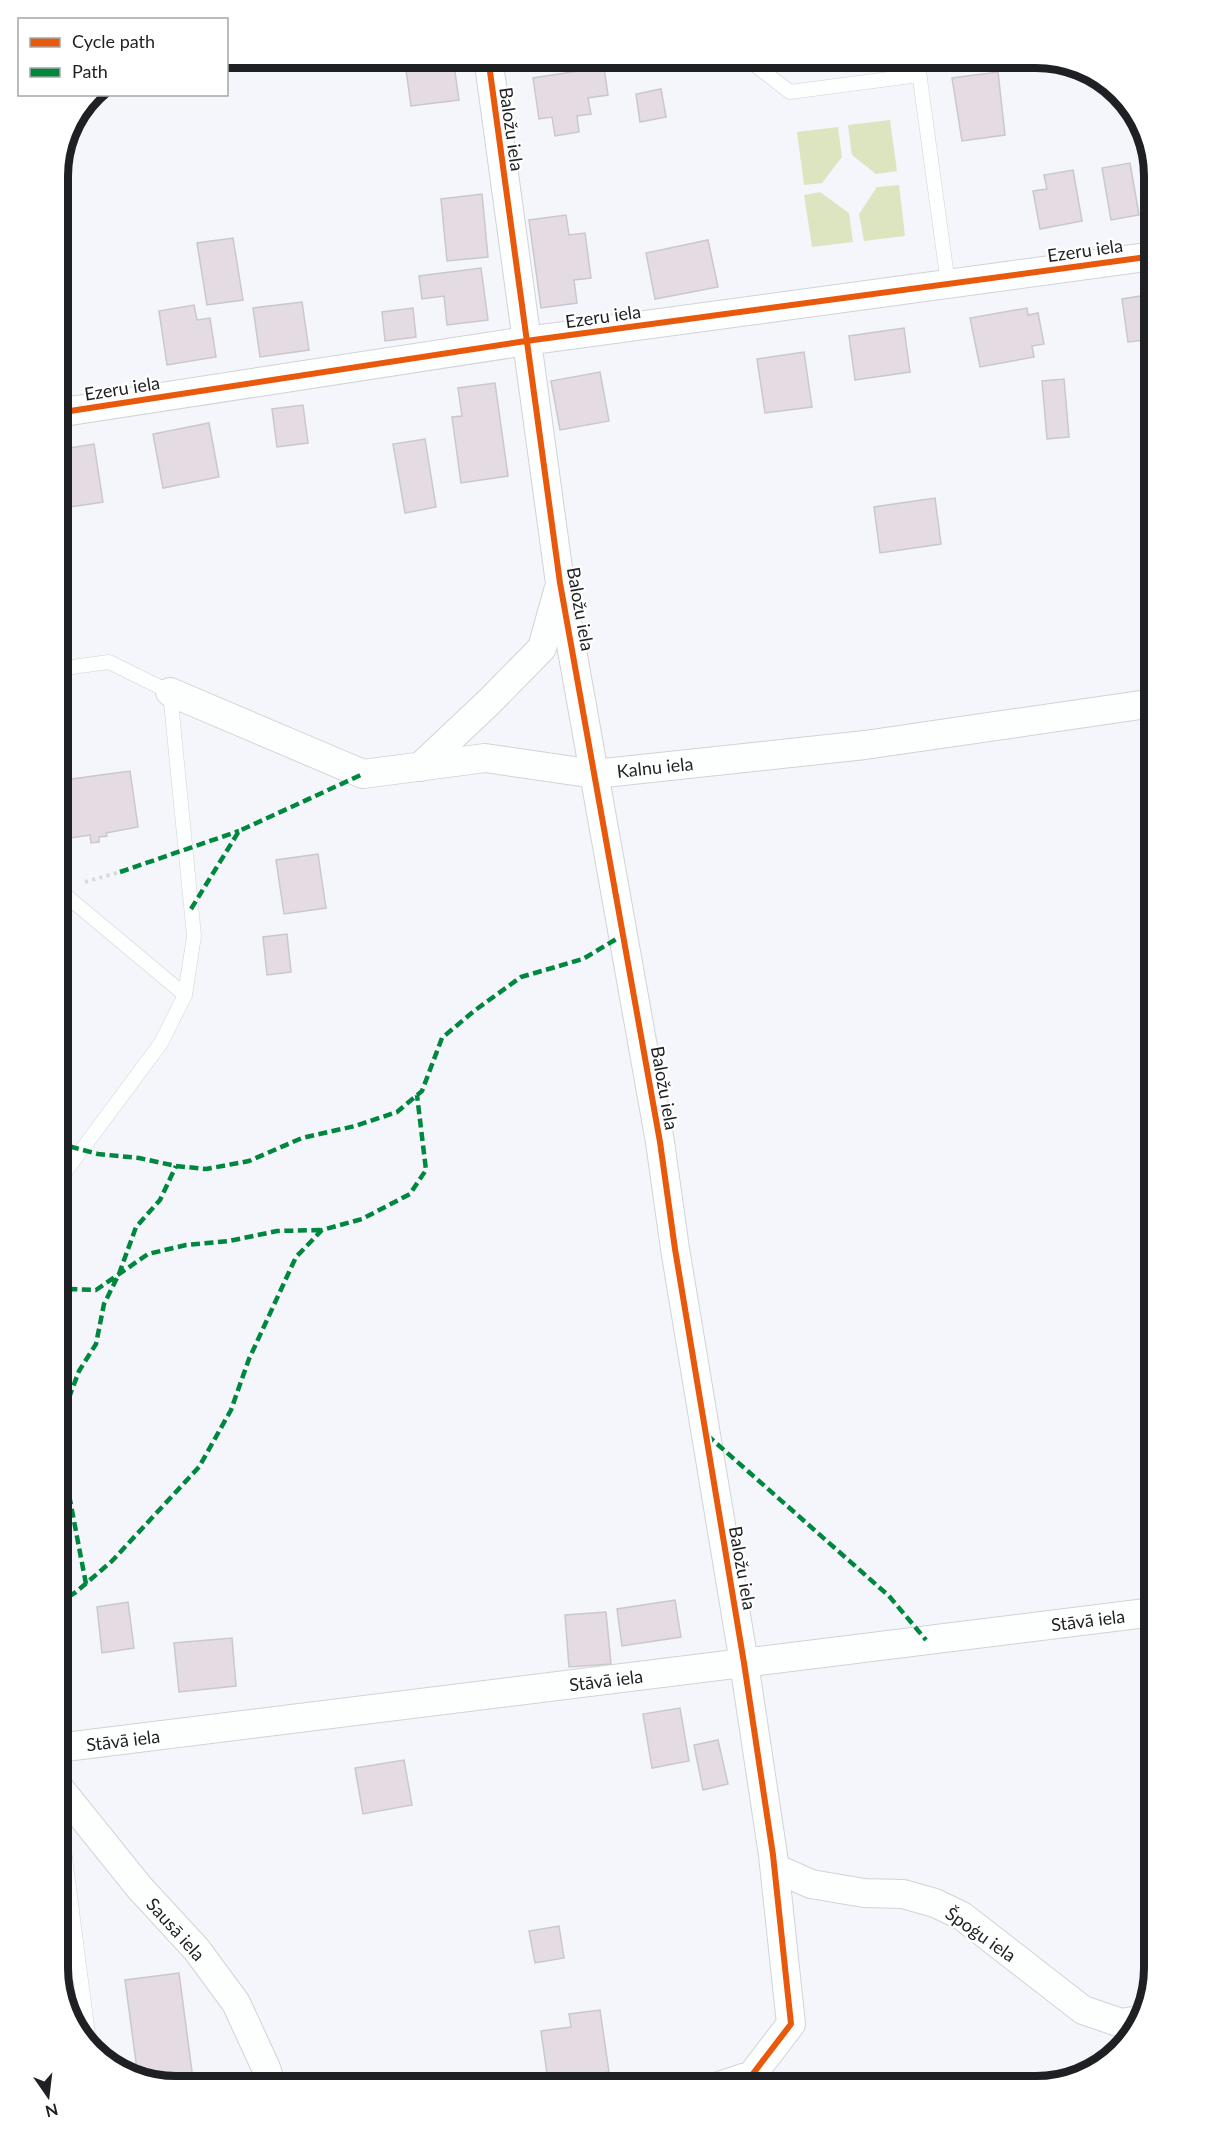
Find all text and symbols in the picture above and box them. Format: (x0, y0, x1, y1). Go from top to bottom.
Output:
legend (18, 18, 228, 96)
text: Cycle path (72, 30, 155, 52)
text: Path (72, 60, 108, 82)
street label: Baložu iela (495, 86, 529, 172)
street label: Ezeru iela (1046, 234, 1124, 266)
street label: Ezeru iela (564, 300, 642, 332)
street label: Ezeru iela (83, 371, 161, 405)
street label: Baložu iela (563, 565, 599, 653)
street label: Kalnu iela (616, 752, 694, 782)
street label: Baložu iela (647, 1044, 683, 1132)
street label: Baložu iela (725, 1524, 761, 1612)
street label: Stāvā iela (1050, 1605, 1126, 1635)
street label: Stāvā iela (568, 1665, 644, 1695)
street label: Stāvā iela (85, 1725, 161, 1755)
street label: Sausā iela (142, 1893, 210, 1965)
street label: Špoģu iela (942, 1902, 1020, 1966)
north arrow (18, 2066, 78, 2126)
text: N (43, 2100, 60, 2122)

